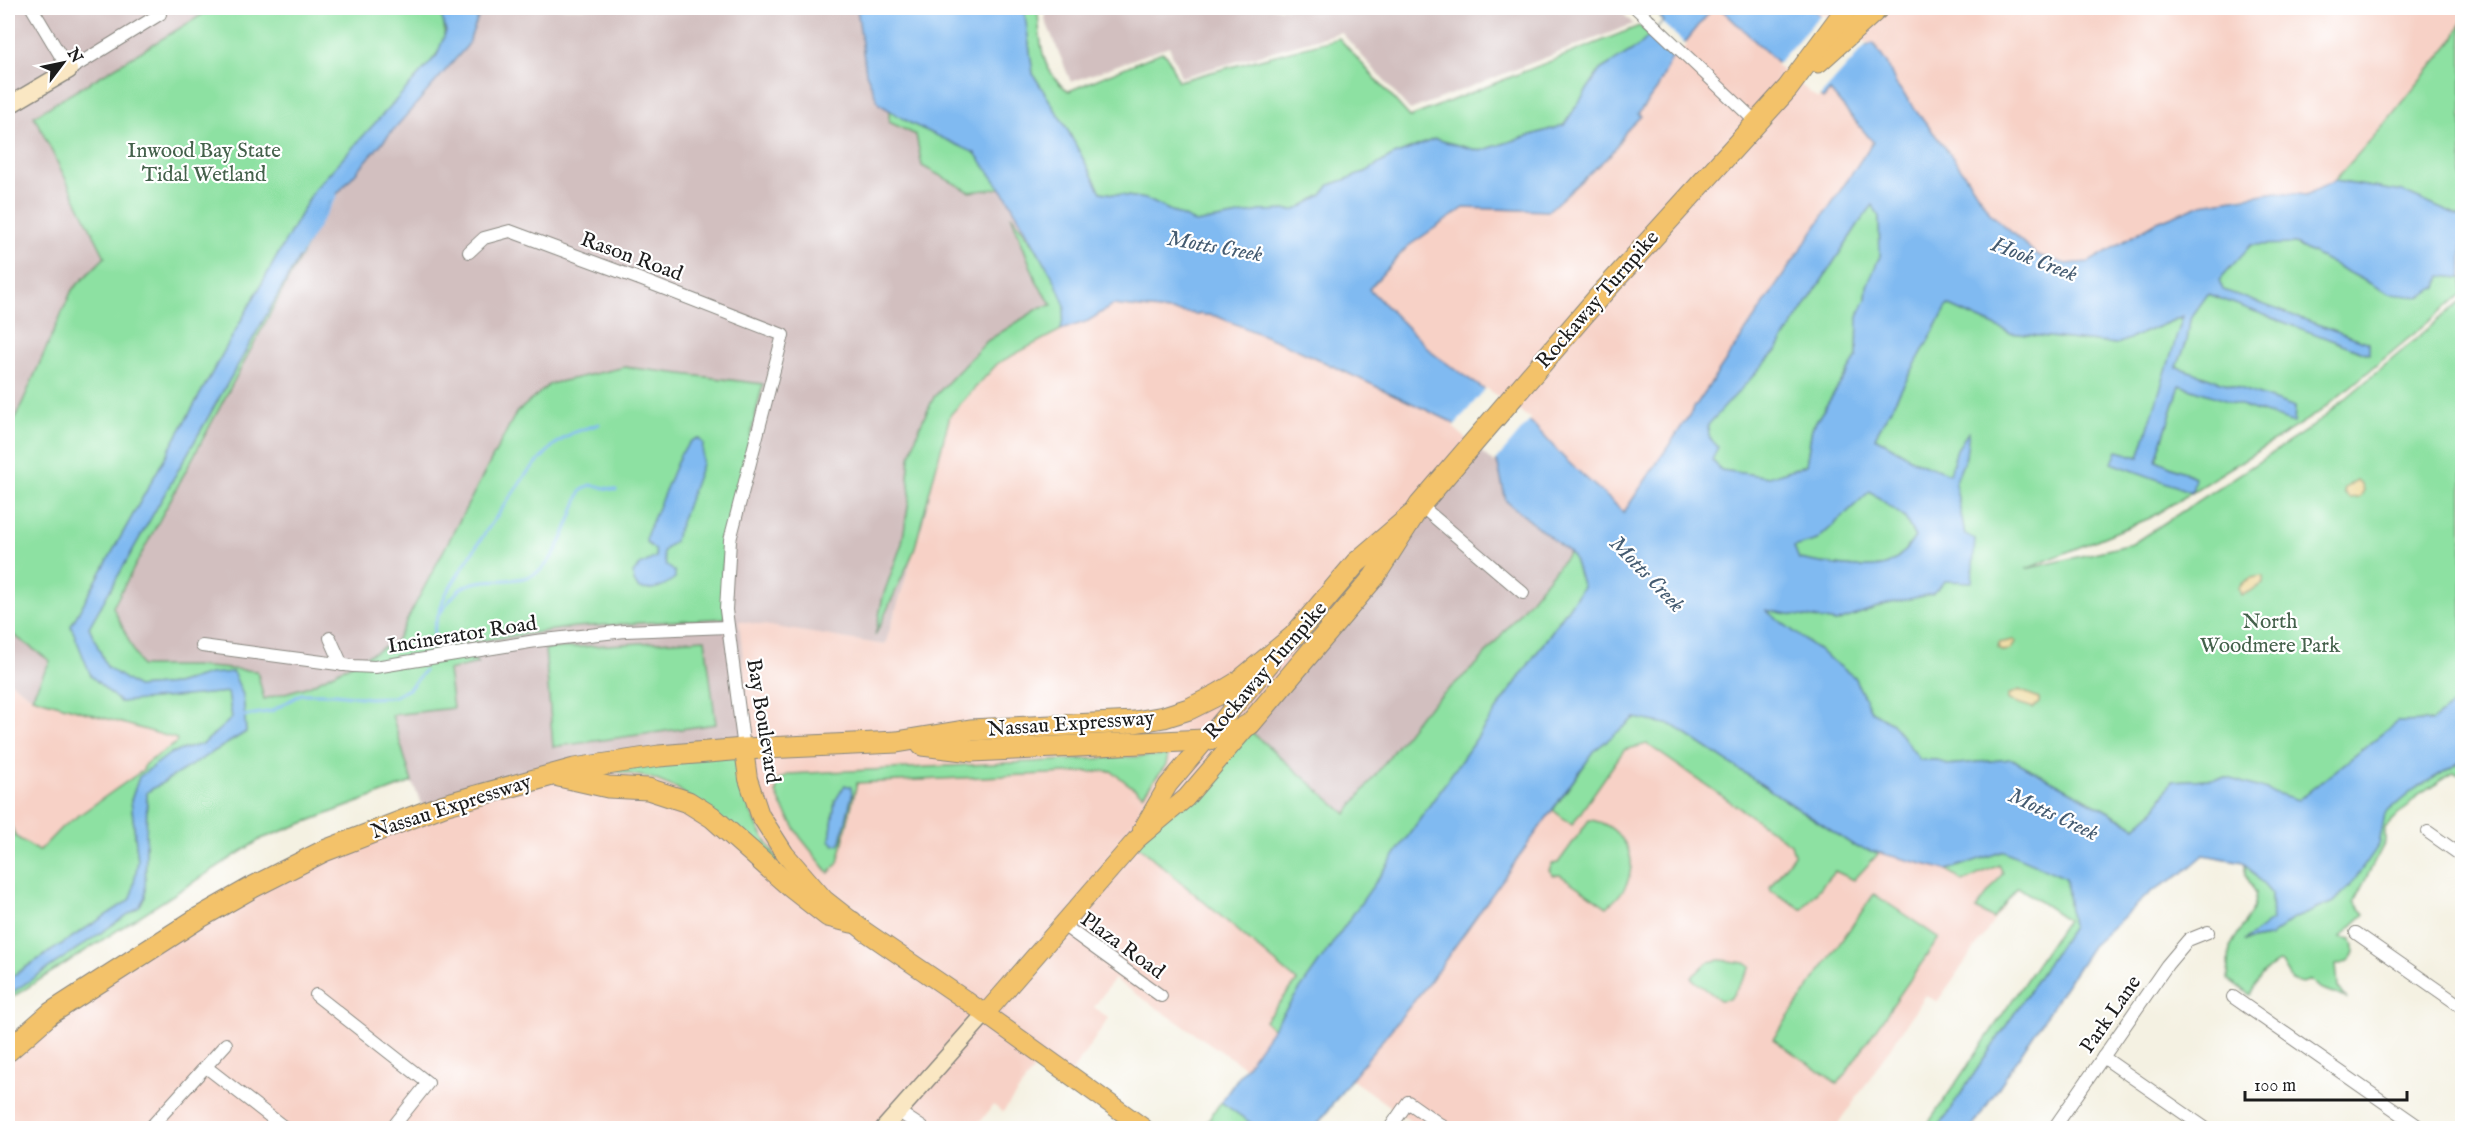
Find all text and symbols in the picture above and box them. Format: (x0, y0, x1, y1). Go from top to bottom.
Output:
north arrow (33, 33, 93, 93)
text: N (61, 44, 86, 67)
park label: Inwood Bay State Tidal Wetland (127, 138, 281, 189)
water label: Motts Creek (1165, 225, 1265, 269)
street label: Rockaway Turnpike (1531, 225, 1666, 375)
street label: Rason Road (577, 226, 687, 289)
water label: Hook Creek (1987, 230, 2081, 289)
water label: Motts Creek (1603, 530, 1690, 619)
street label: Rockaway Turnpike (1199, 596, 1334, 746)
park label: North Woodmere Park (2200, 609, 2341, 660)
street label: Incinerator Road (386, 610, 540, 661)
street label: Bay Boulevard (739, 657, 786, 786)
street label: Nassau Expressway (987, 705, 1156, 744)
street label: Nassau Expressway (368, 769, 536, 846)
water label: Motts Creek (2004, 782, 2103, 848)
street label: Plaza Road (1075, 907, 1170, 986)
street label: Park Lane (2075, 970, 2148, 1059)
scale bar (2245, 1064, 2407, 1102)
text: 100 m (2254, 1075, 2296, 1098)

